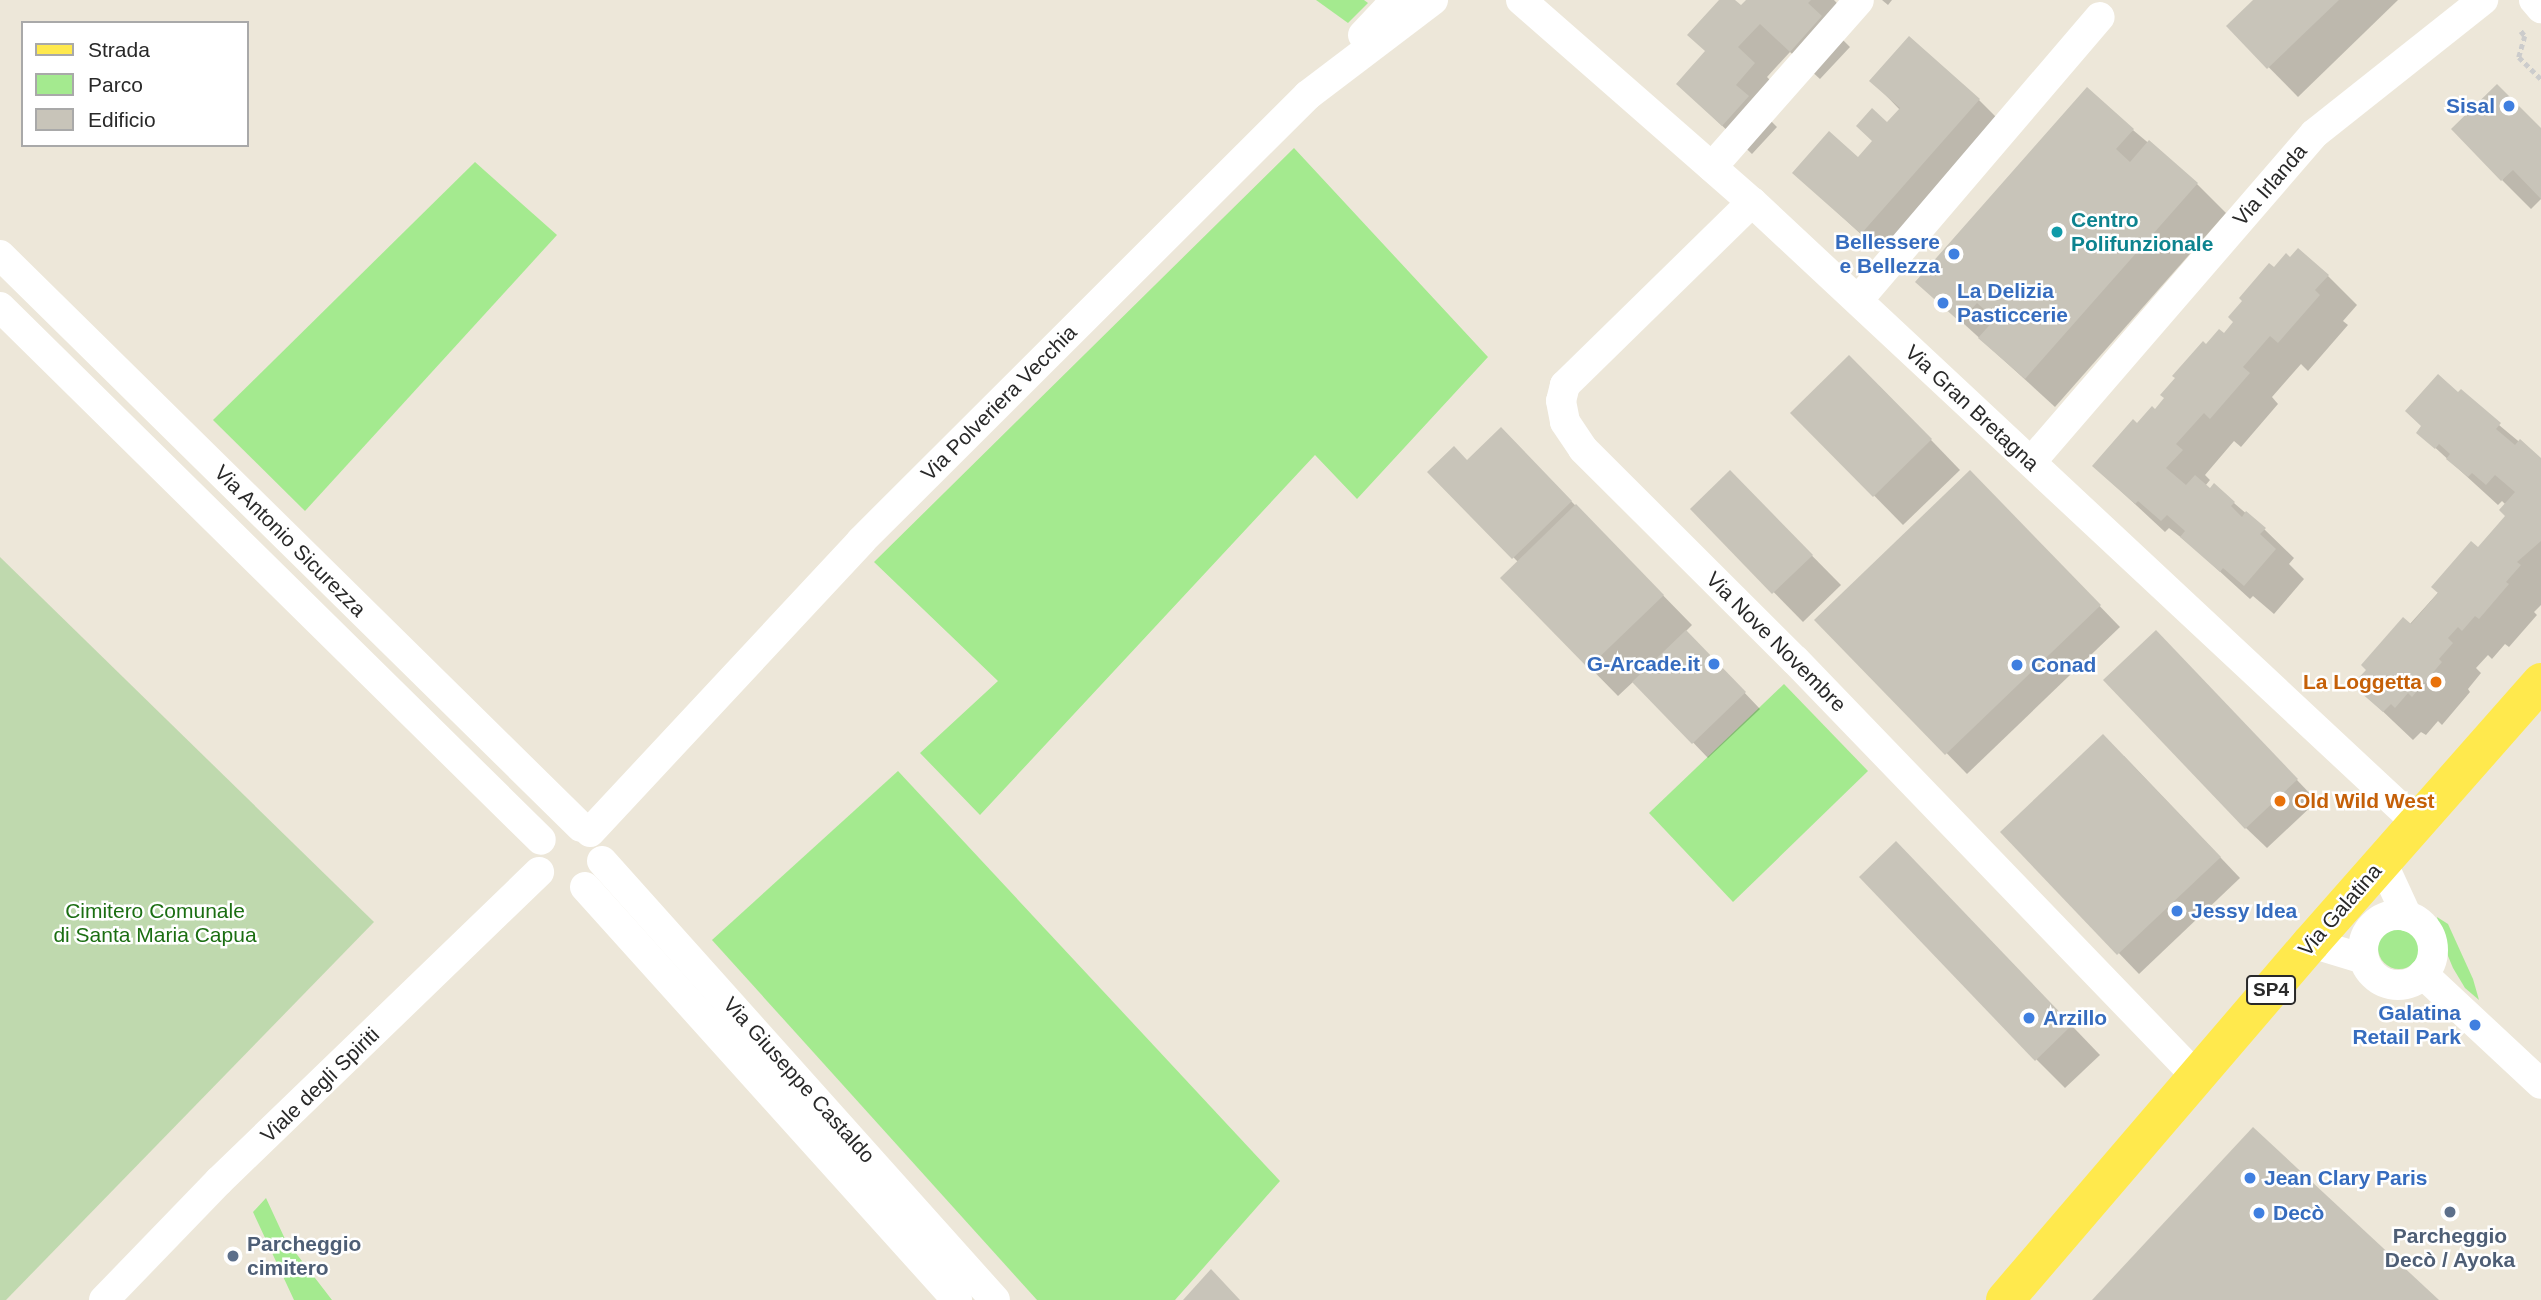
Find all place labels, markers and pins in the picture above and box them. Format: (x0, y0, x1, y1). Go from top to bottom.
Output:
place label: Sisal (2446, 93, 2495, 119)
marker: Sisal (2501, 98, 2517, 114)
place label: Centro Polifunzionale (2071, 207, 2213, 257)
marker: Centro Polifunzionale (2049, 224, 2065, 240)
place label: Bellessere e Bellezza (1835, 229, 1940, 279)
marker: Bellessere e Bellezza (1946, 246, 1962, 262)
place label: La Delizia Pasticcerie (1957, 278, 2068, 328)
marker: La Delizia Pasticcerie (1935, 295, 1951, 311)
place label: G-Arcade.it (1587, 651, 1700, 677)
place label: Conad (2031, 652, 2096, 678)
marker: G-Arcade.it (1706, 656, 1722, 672)
marker: Conad (2009, 657, 2025, 673)
place label: La Loggetta (2303, 669, 2422, 695)
marker: La Loggetta (2428, 674, 2444, 690)
place label: Old Wild West (2294, 788, 2435, 814)
marker: Old Wild West (2272, 793, 2288, 809)
place label: Jessy Idea (2191, 898, 2297, 924)
marker: Jessy Idea (2169, 903, 2185, 919)
place label: Galatina Retail Park (2352, 1000, 2461, 1050)
place label: Arzillo (2043, 1005, 2107, 1031)
marker: Arzillo (2021, 1010, 2037, 1026)
marker: Galatina Retail Park (2467, 1017, 2483, 1033)
place label: Jean Clary Paris (2264, 1165, 2427, 1191)
marker: Jean Clary Paris (2242, 1170, 2258, 1186)
place label: Decò (2273, 1200, 2324, 1226)
marker: Parcheggio Decò / Ayoka (2442, 1204, 2458, 1220)
marker: Decò (2251, 1205, 2267, 1221)
place label: Parcheggio Decò / Ayoka (2384, 1223, 2516, 1273)
place label: Parcheggio cimitero (247, 1231, 361, 1281)
marker: Parcheggio cimitero (225, 1248, 241, 1264)

